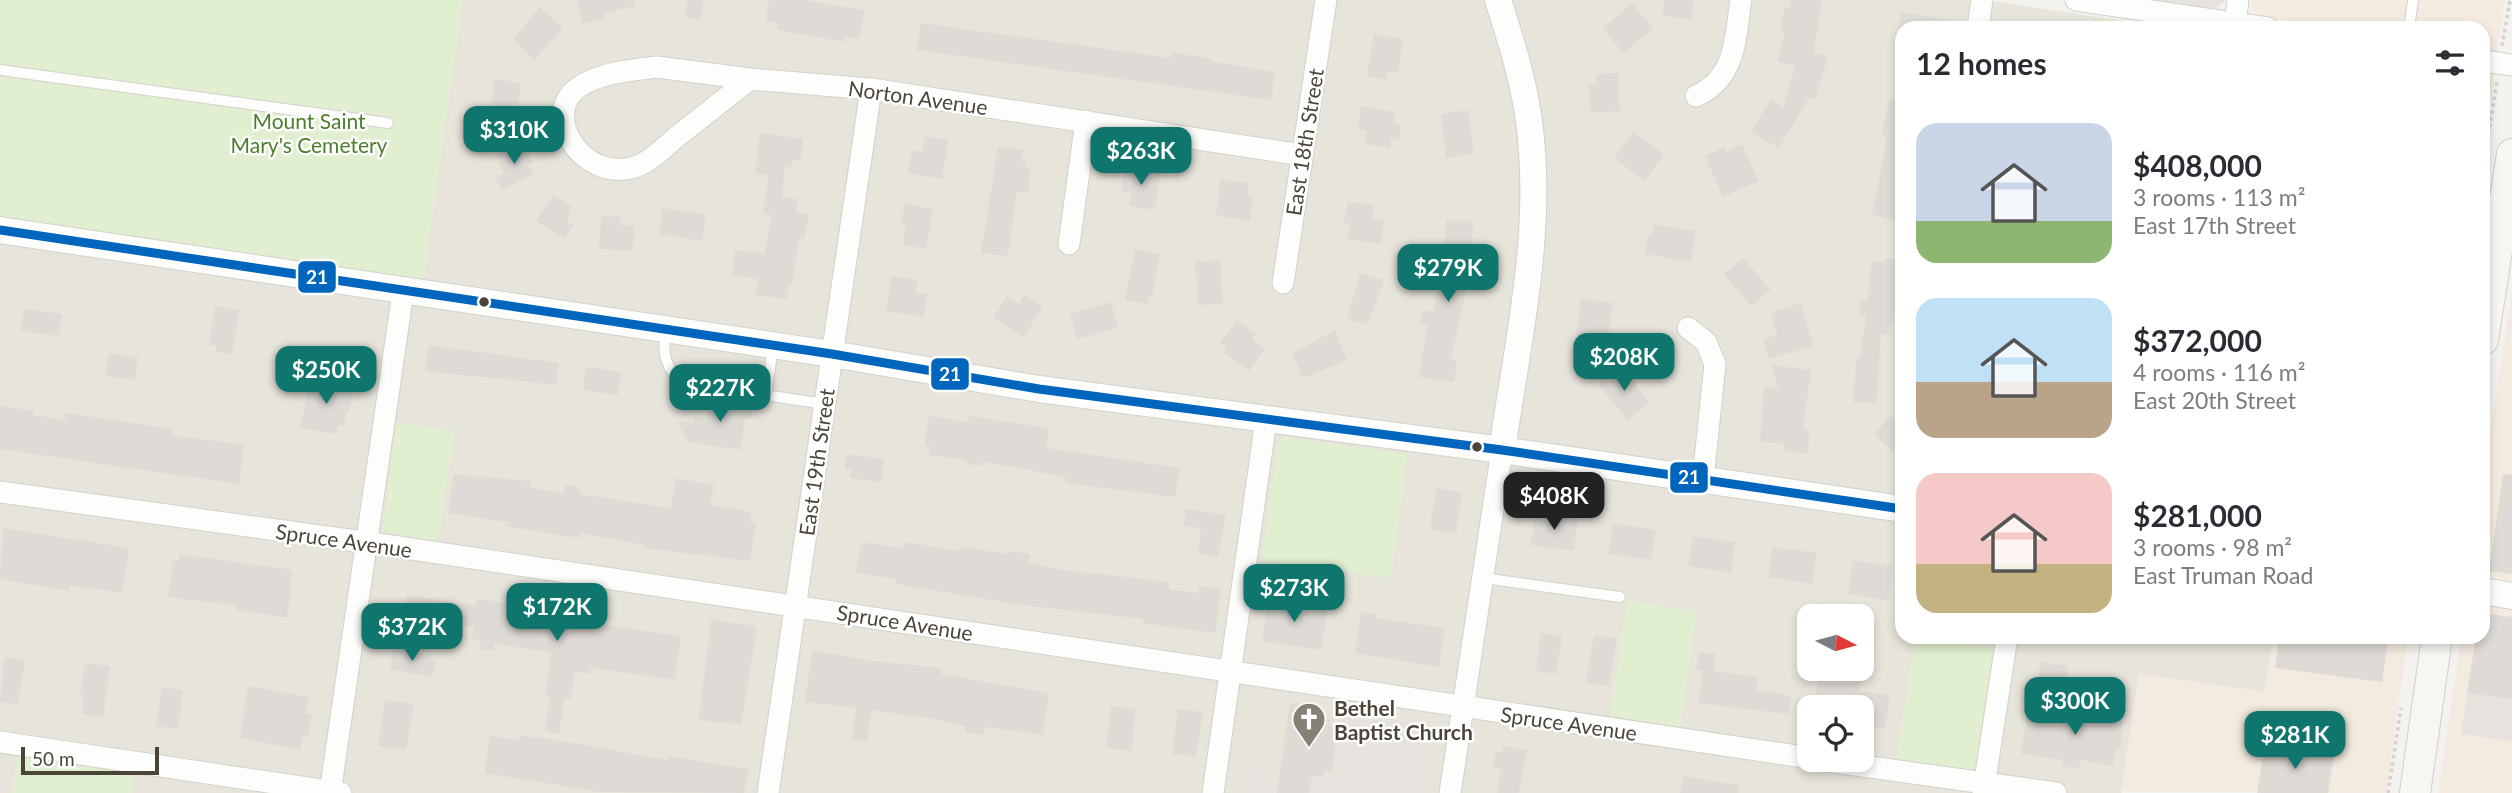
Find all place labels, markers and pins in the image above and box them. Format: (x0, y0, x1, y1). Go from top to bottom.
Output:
pin: $310K (465, 106, 563, 166)
pin: $263K (1092, 128, 1190, 187)
pin: $279K (1399, 244, 1497, 304)
unlabelled marker (477, 295, 491, 309)
pin: $208K (1575, 334, 1673, 393)
pin: $250K (277, 346, 375, 406)
pin: $227K (671, 364, 769, 424)
unlabelled marker (1470, 440, 1484, 454)
pin: $408K (1505, 472, 1603, 532)
pin: $273K (1245, 564, 1343, 624)
pin: $172K (508, 584, 606, 643)
pin: $372K (363, 604, 461, 663)
pin: $300K (2026, 678, 2124, 737)
place label: Bethel Baptist Church (1334, 695, 1473, 744)
church icon: Bethel Baptist Church (1290, 700, 1328, 749)
pin: $281K (2246, 712, 2344, 771)

